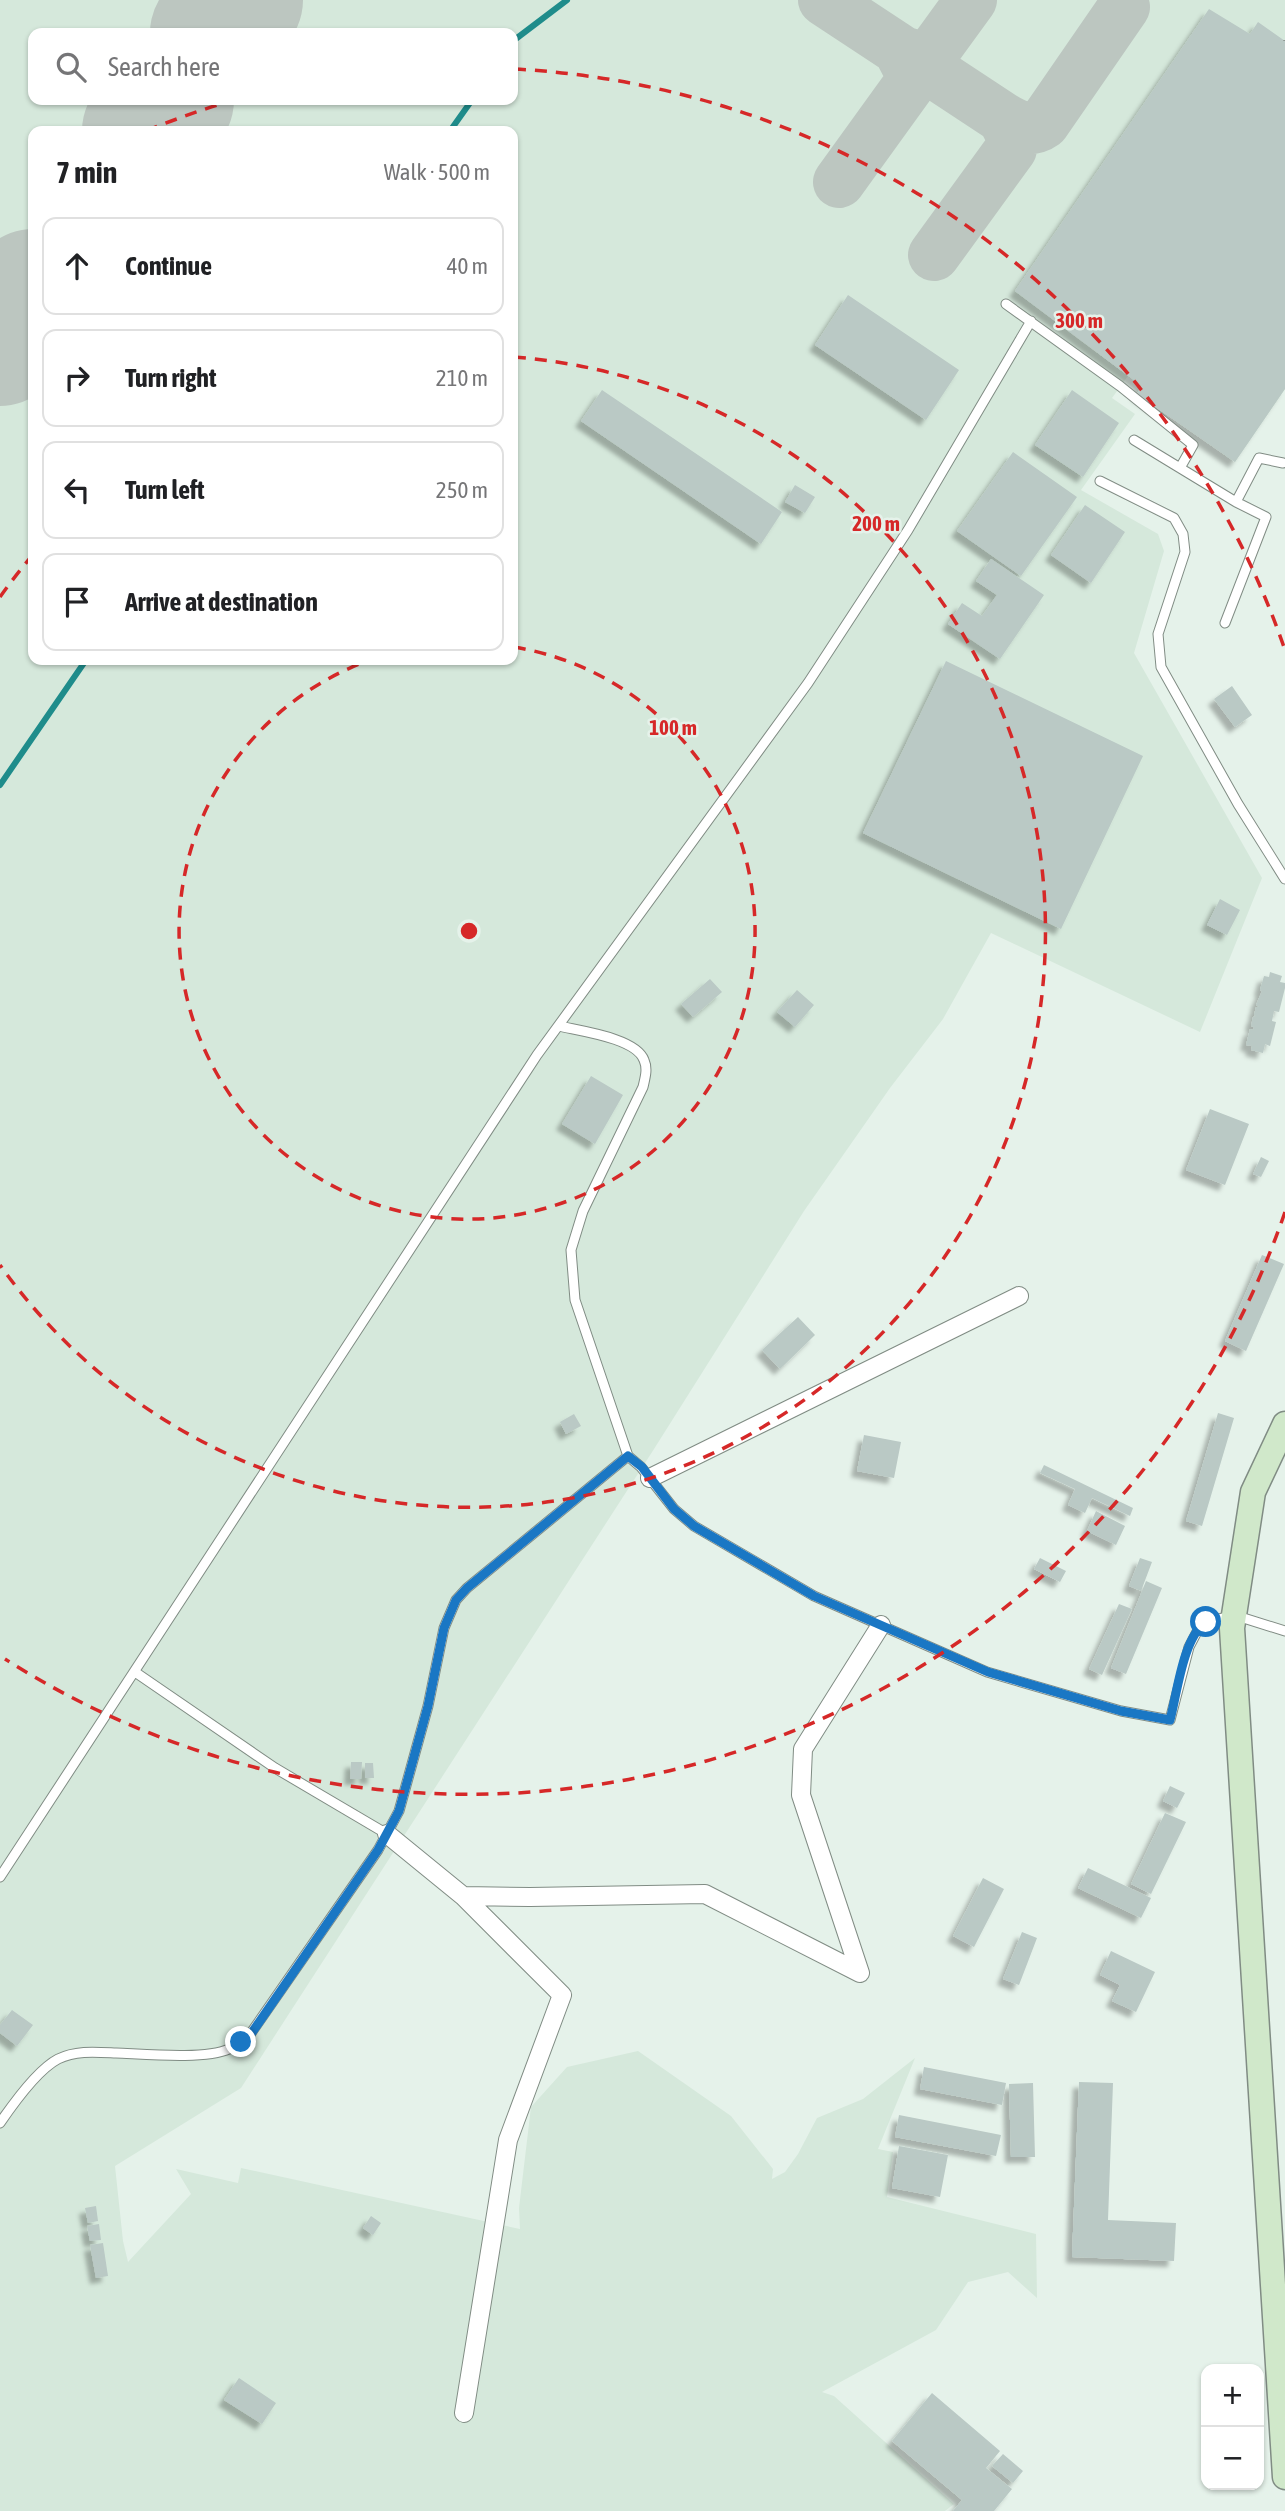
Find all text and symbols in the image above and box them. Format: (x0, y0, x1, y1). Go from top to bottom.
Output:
search box (28, 28, 518, 105)
icon: search (52, 48, 90, 86)
text: Search here (108, 52, 220, 82)
text: 7 min (56, 155, 117, 189)
text: Walk · 500 m (384, 159, 490, 185)
icon: ahead (58, 247, 96, 285)
text: Continue (125, 251, 212, 281)
text: 40 m (447, 253, 488, 279)
text: 300 m (1055, 308, 1103, 332)
icon: right (58, 359, 96, 397)
text: Turn right (125, 363, 216, 393)
text: 210 m (436, 365, 488, 391)
icon: left (58, 471, 96, 509)
text: Turn left (125, 475, 205, 505)
text: 250 m (436, 477, 488, 503)
text: 200 m (852, 511, 900, 535)
icon: arrive (58, 583, 96, 621)
text: Arrive at destination (125, 587, 318, 617)
text: 100 m (649, 715, 697, 739)
centre of rings (457, 919, 481, 943)
route start (1190, 1606, 1221, 1637)
route end (225, 2026, 256, 2057)
map controls (1201, 2364, 1264, 2490)
button: + (1201, 2364, 1264, 2427)
button: − (1201, 2427, 1264, 2490)

